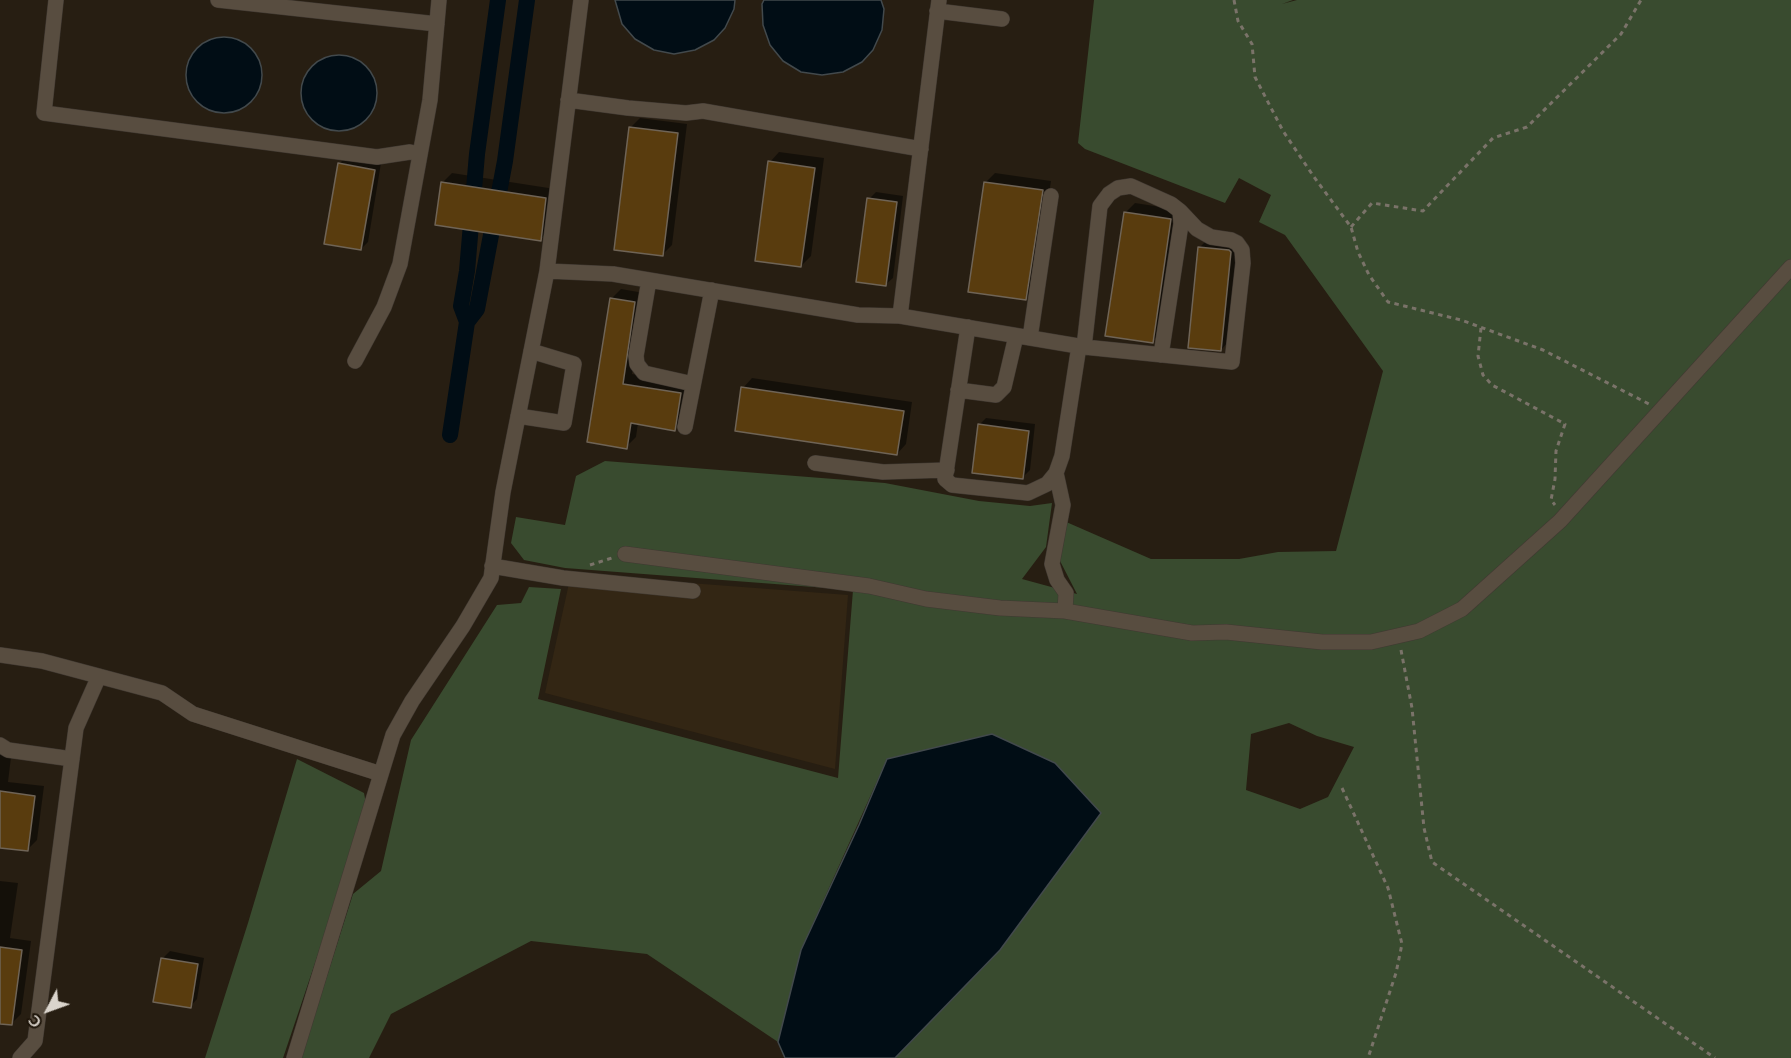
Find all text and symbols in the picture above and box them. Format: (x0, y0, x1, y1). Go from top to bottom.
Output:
north arrow (18, 980, 78, 1040)
text: С (23, 1012, 45, 1032)

